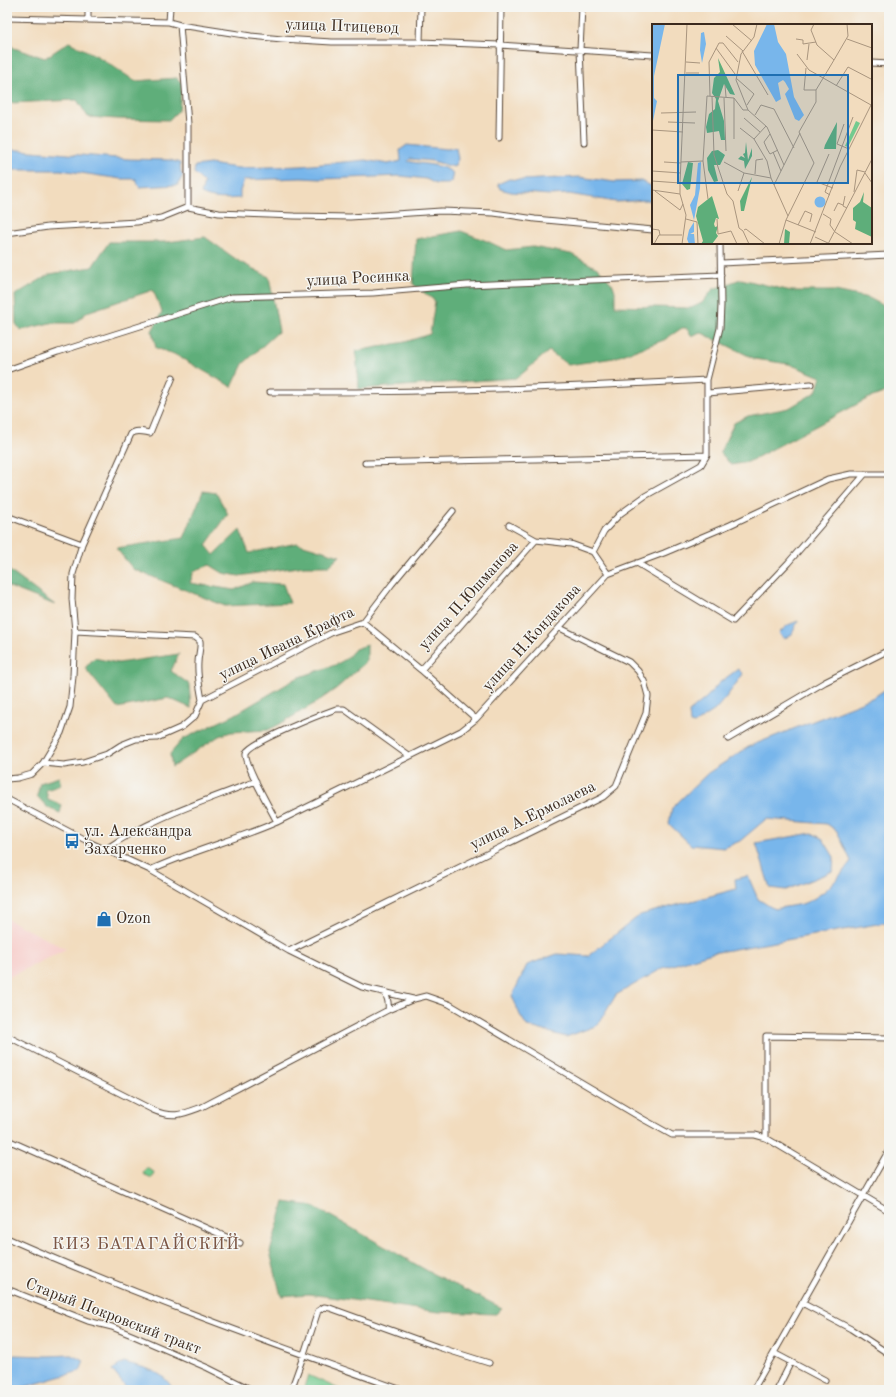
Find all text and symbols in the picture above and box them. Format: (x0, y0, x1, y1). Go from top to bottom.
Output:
street label: улица Птицевод (285, 17, 399, 37)
inset map (652, 24, 872, 244)
street label: улица Росинка (306, 268, 410, 290)
street label: улица П.Юшманова (416, 539, 522, 653)
street label: улица Н.Кондакова (480, 581, 584, 695)
street label: улица Ивана Крафта (217, 604, 357, 684)
street label: улица А.Ермолаева (468, 779, 598, 853)
place label: ул. Александра Захарченко (84, 824, 192, 858)
bus stop icon: ул. Александра Захарченко (63, 832, 81, 850)
shop icon: Ozon (95, 910, 113, 928)
place label: Ozon (116, 911, 151, 927)
district label: КИЗ БАТАГАЙСКИЙ (52, 1233, 240, 1253)
street label: Старый Покровский тракт (23, 1276, 203, 1358)

